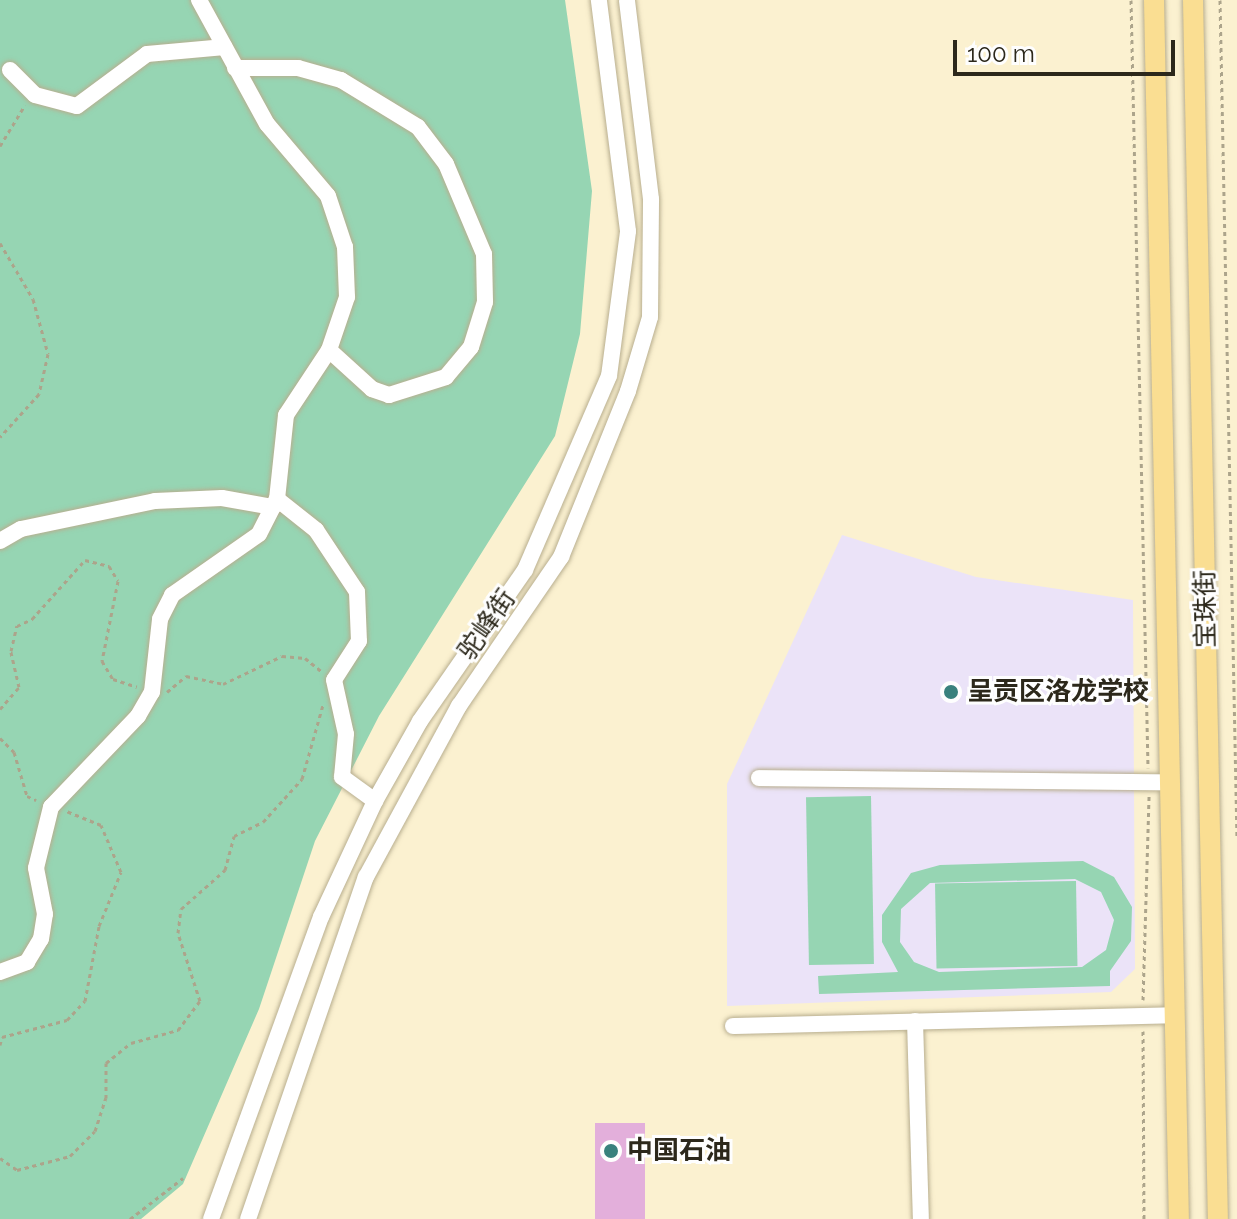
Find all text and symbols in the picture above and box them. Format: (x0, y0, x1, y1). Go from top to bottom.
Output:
scale bar (957, 24, 1179, 74)
text: 100 m (967, 39, 1035, 68)
street label: 宝珠街 (1190, 570, 1222, 648)
street label: 驼峰街 (452, 584, 522, 666)
place label: 呈贡区洛龙学校 (967, 676, 1149, 708)
marker: 呈贡区洛龙学校 (942, 683, 960, 701)
place label: 中国石油 (627, 1135, 731, 1167)
marker: 中国石油 (602, 1142, 620, 1160)

